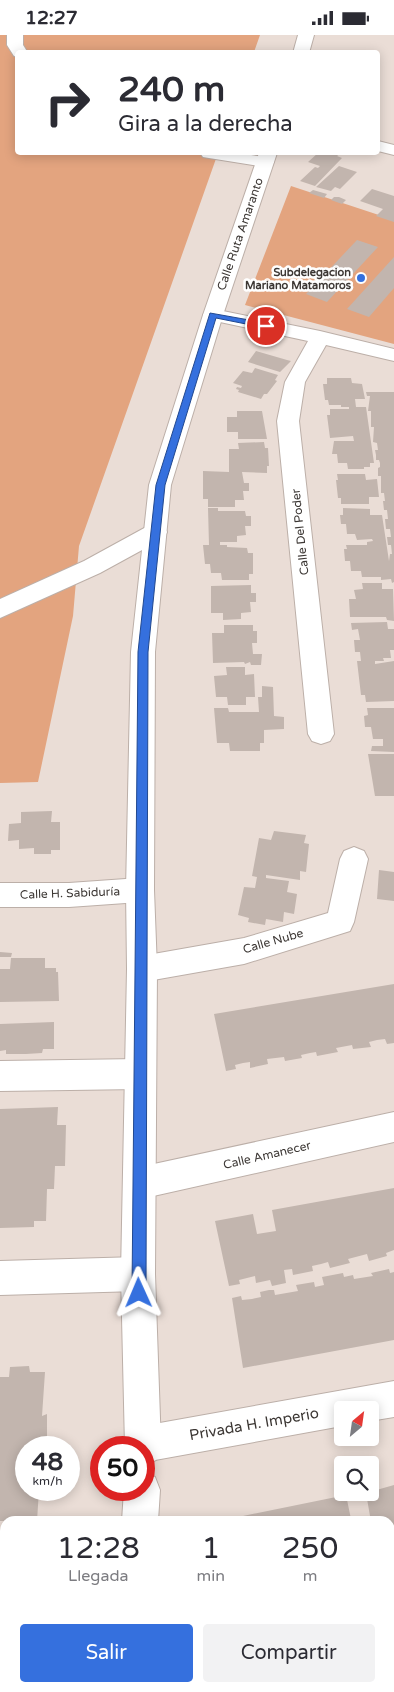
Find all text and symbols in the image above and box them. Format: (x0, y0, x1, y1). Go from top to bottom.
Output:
text: 12:27 (25, 7, 78, 29)
text: 240 m (118, 69, 225, 111)
icon: right (35, 70, 100, 135)
text: Gira a la derecha (118, 111, 293, 137)
street label: Calle Ruta Amaranto (214, 176, 266, 292)
place label: Subdelegacion Mariano Matamoros (245, 266, 352, 292)
marker: Subdelegacion Mariano Matamoros (355, 272, 367, 284)
pin (245, 305, 287, 347)
icon: arrive (252, 312, 280, 340)
street label: Calle Del Poder (288, 488, 311, 576)
street label: Calle H. Sabiduría (20, 884, 120, 902)
street label: Calle Nube (241, 926, 305, 956)
street label: Calle Amanecer (222, 1138, 313, 1172)
position arrow (112, 1266, 164, 1318)
north arrow (334, 1401, 379, 1446)
map controls (334, 1401, 379, 1501)
street label: Privada H. Imperio (188, 1404, 320, 1444)
speed limit sign: 50 (90, 1436, 155, 1501)
text: 48 (32, 1447, 63, 1477)
button: search (334, 1456, 379, 1501)
text: km/h (32, 1474, 63, 1488)
text: 12:28 (57, 1530, 140, 1567)
text: 1 (201, 1530, 220, 1567)
text: 250 (282, 1530, 338, 1567)
text: Llegada (68, 1566, 129, 1586)
text: min (197, 1566, 225, 1586)
text: m (303, 1566, 317, 1586)
button: Salir (20, 1624, 193, 1682)
button: Compartir (203, 1624, 375, 1682)

